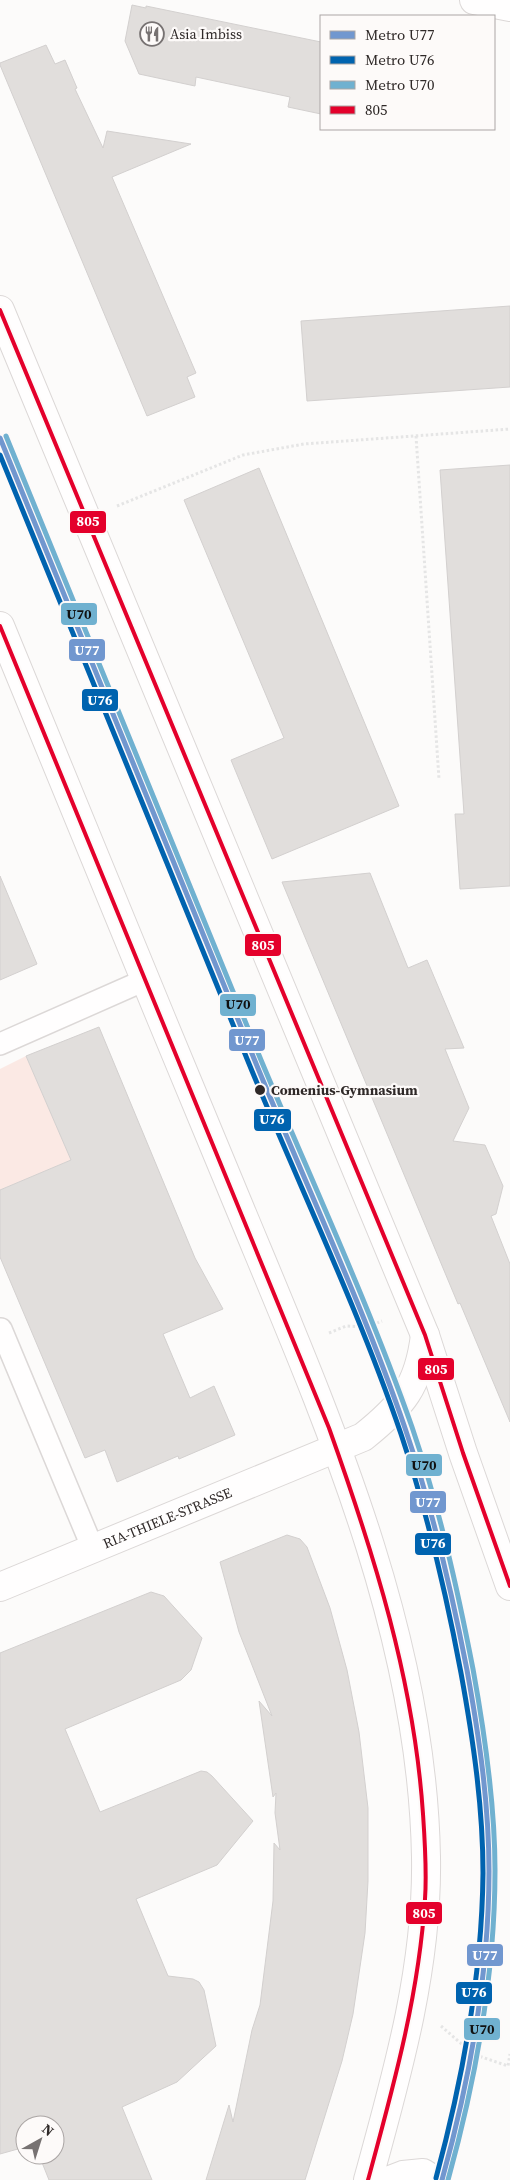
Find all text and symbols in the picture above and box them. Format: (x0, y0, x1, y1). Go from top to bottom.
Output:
legend (320, 15, 495, 130)
restaurant icon: Asia Imbiss (139, 21, 165, 47)
place label: Asia Imbiss (170, 24, 242, 44)
text: Metro U77 (365, 24, 435, 45)
text: Metro U76 (365, 49, 435, 70)
text: Metro U70 (365, 74, 435, 95)
text: 805 (365, 99, 388, 120)
line badge: 805 (69, 510, 107, 534)
text: 805 (77, 511, 100, 531)
line badge: U70 (60, 602, 98, 626)
text: U70 (66, 604, 92, 624)
line badge: U77 (68, 638, 106, 662)
text: U77 (74, 640, 100, 660)
line badge: U76 (81, 688, 119, 712)
text: U76 (87, 690, 113, 710)
line badge: 805 (244, 933, 282, 957)
text: 805 (252, 935, 275, 955)
line badge: U70 (219, 993, 257, 1017)
text: U70 (225, 994, 251, 1014)
line badge: U77 (228, 1028, 266, 1052)
text: U77 (234, 1030, 260, 1050)
place label: Comenius-Gymnasium (271, 1080, 418, 1100)
marker: Comenius-Gymnasium (253, 1083, 267, 1097)
line badge: U76 (253, 1108, 292, 1132)
text: U76 (259, 1109, 285, 1129)
line badge: 805 (417, 1357, 455, 1381)
text: 805 (425, 1359, 448, 1379)
line badge: U70 (405, 1453, 443, 1477)
text: U70 (411, 1455, 437, 1475)
street label: RIA-THIELE-STRASSE (100, 1482, 235, 1553)
line badge: U77 (409, 1490, 447, 1514)
text: U77 (415, 1492, 441, 1512)
line badge: U76 (414, 1532, 452, 1556)
text: U76 (420, 1533, 446, 1553)
line badge: 805 (405, 1901, 443, 1925)
text: 805 (413, 1903, 436, 1923)
line badge: U77 (466, 1943, 504, 1967)
text: U77 (472, 1945, 498, 1965)
line badge: U76 (455, 1981, 493, 2005)
text: U76 (461, 1982, 487, 2002)
line badge: U70 (463, 2017, 501, 2041)
text: U70 (469, 2019, 495, 2039)
north arrow (15, 2115, 65, 2165)
text: N (38, 2119, 58, 2141)

